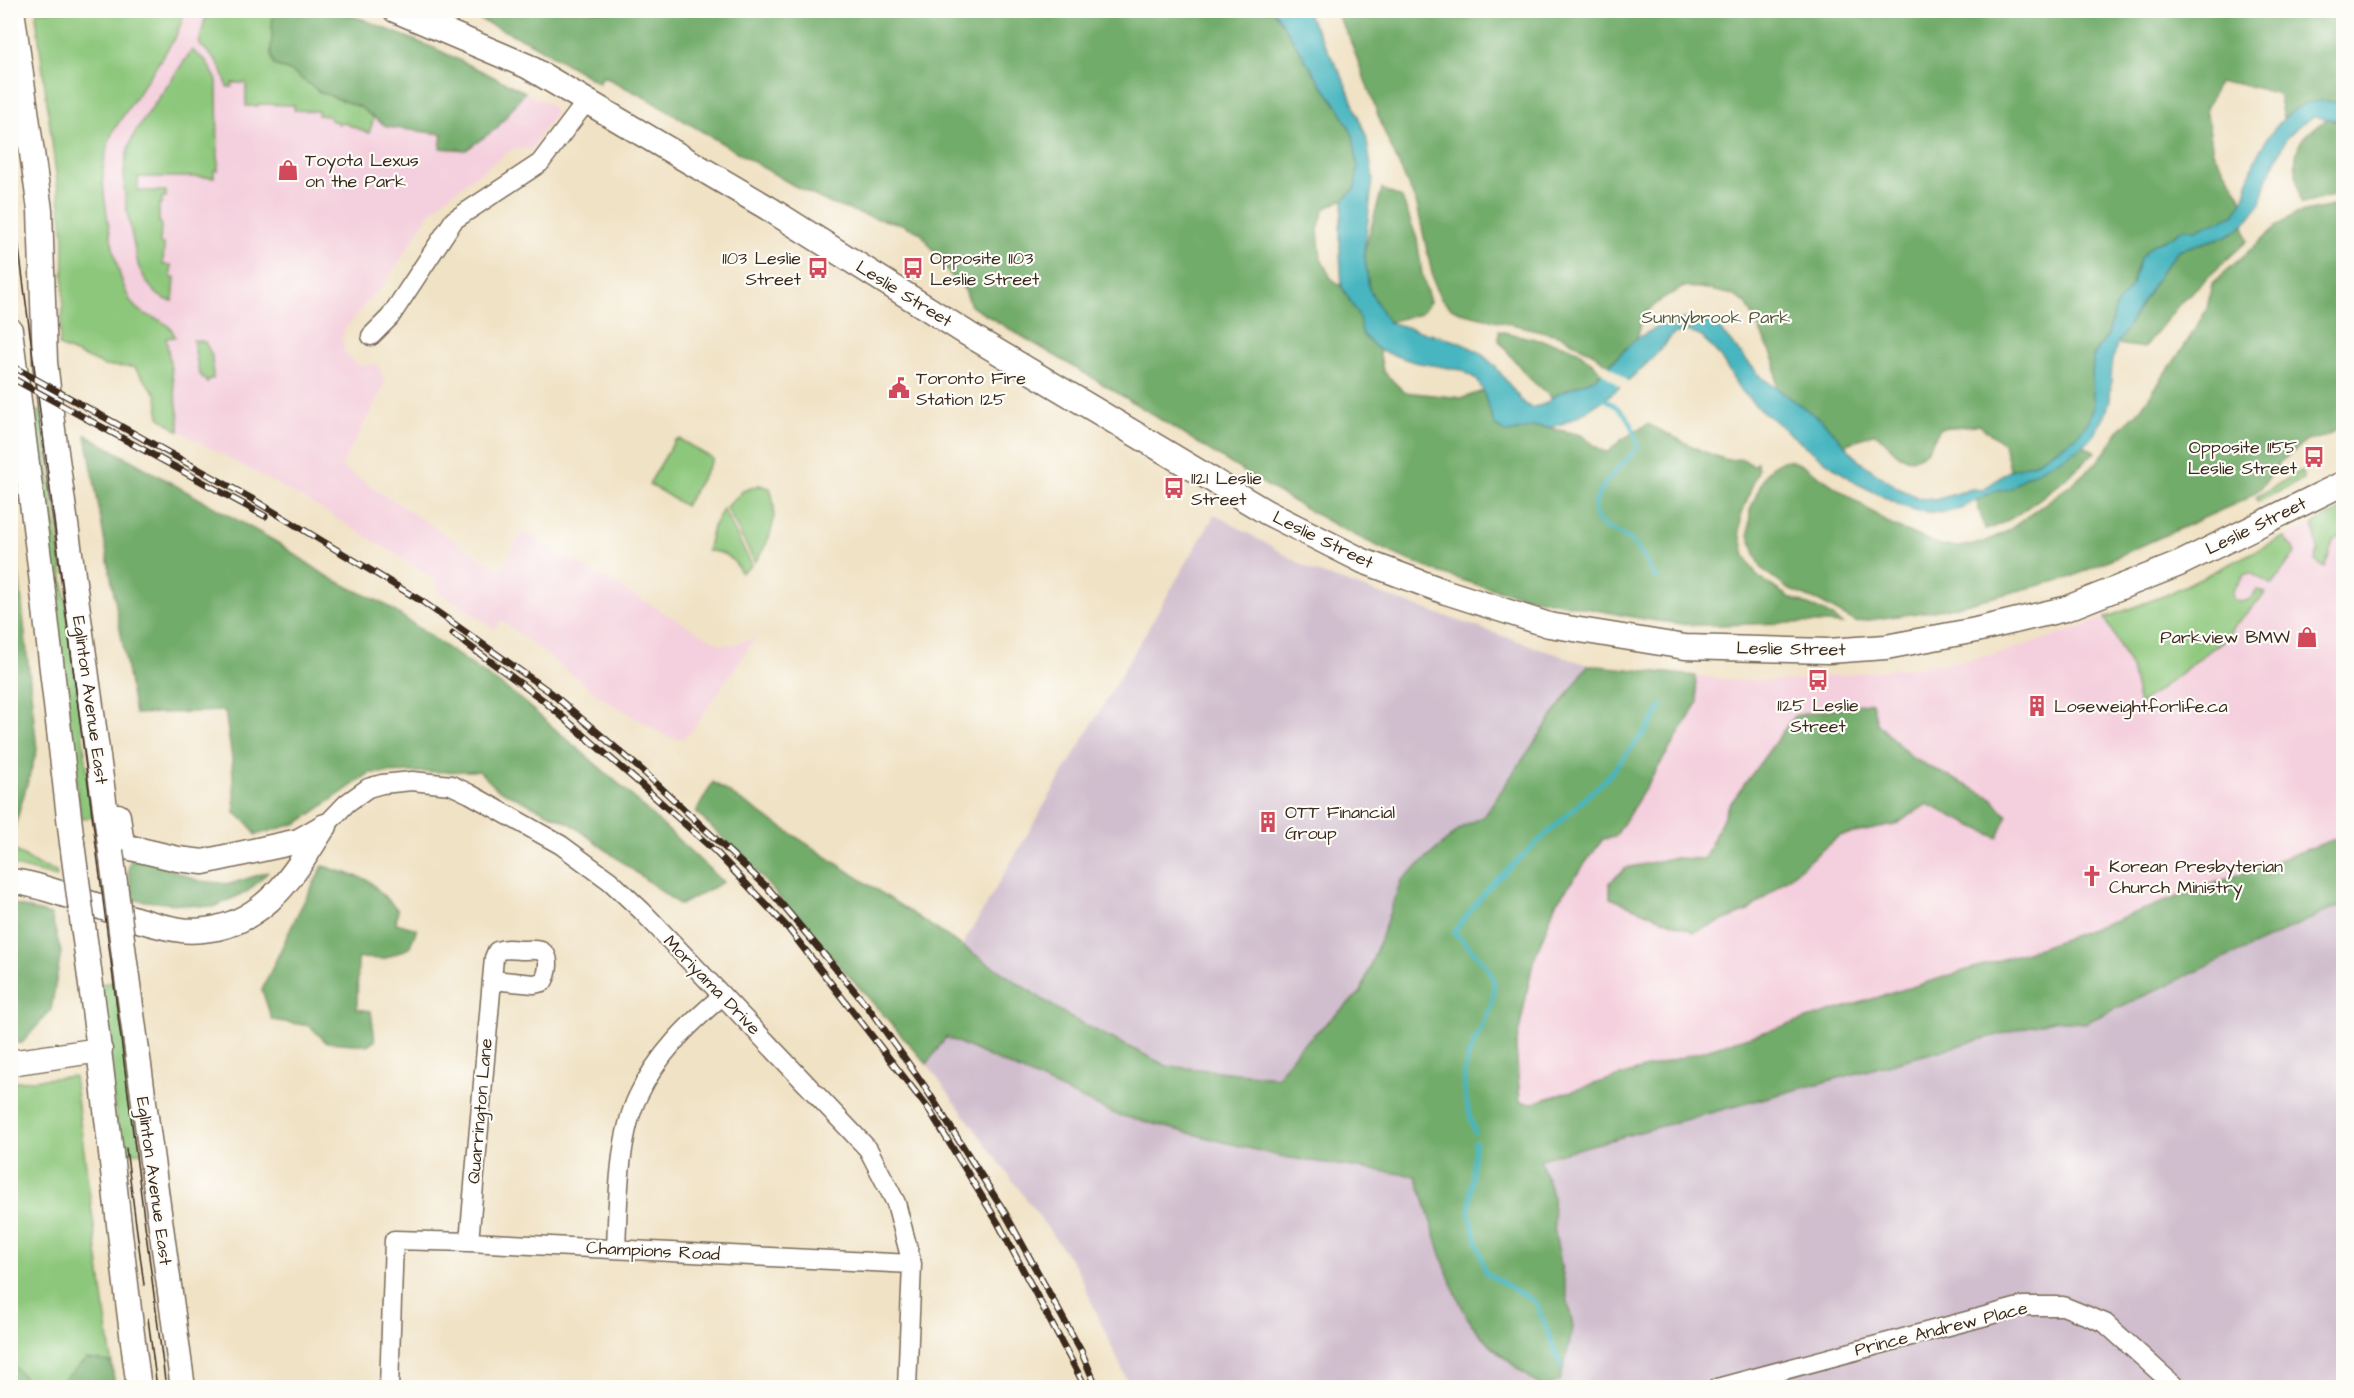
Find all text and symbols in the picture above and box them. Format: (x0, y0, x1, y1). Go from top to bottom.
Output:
place label: Toyota Lexus on the Park (305, 148, 419, 194)
shop icon: Toyota Lexus on the Park (276, 158, 300, 182)
place label: 1103 Leslie Street (722, 246, 802, 292)
place label: Opposite 1103 Leslie Street (930, 246, 1040, 292)
street label: Leslie Street (851, 254, 958, 334)
bus stop icon: 1103 Leslie Street (806, 256, 830, 280)
bus stop icon: Opposite 1103 Leslie Street (901, 256, 925, 280)
park label: Sunnybrook Park (1642, 305, 1790, 331)
place label: Toronto Fire Station 125 (916, 366, 1026, 412)
public building icon: Toronto Fire Station 125 (887, 376, 911, 400)
place label: Opposite 1155 Leslie Street (2188, 435, 2298, 481)
bus stop icon: Opposite 1155 Leslie Street (2302, 445, 2326, 469)
place label: 1121 Leslie Street (1191, 466, 1262, 512)
bus stop icon: 1121 Leslie Street (1162, 476, 1186, 500)
street label: Leslie Street (2201, 490, 2311, 561)
street label: Leslie Street (1268, 505, 1378, 576)
street label: Eglinton Avenue East (65, 614, 114, 787)
place label: Parkview BMW (2160, 625, 2290, 650)
shop icon: Parkview BMW (2295, 625, 2319, 649)
street label: Leslie Street (1736, 636, 1847, 662)
bus stop icon: 1125 Leslie Street (1806, 668, 1830, 692)
place label: 1125 Leslie Street (1777, 693, 1859, 739)
building icon: Loseweightforlife.ca (2025, 694, 2049, 718)
place label: Loseweightforlife.ca (2054, 694, 2228, 720)
place label: OTT Financial Group (1285, 800, 1395, 846)
building icon: OTT Financial Group (1256, 810, 1280, 834)
place label: Korean Presbyterian Church Ministry (2109, 854, 2283, 901)
church icon: Korean Presbyterian Church Ministry (2080, 864, 2104, 888)
street label: Moriyama Drive (657, 929, 766, 1041)
street label: Quarrington Lane (461, 1037, 500, 1185)
street label: Eglinton Avenue East (129, 1095, 178, 1268)
street label: Champions Road (585, 1235, 721, 1267)
street label: Prince Andrew Place (1852, 1295, 2030, 1363)

